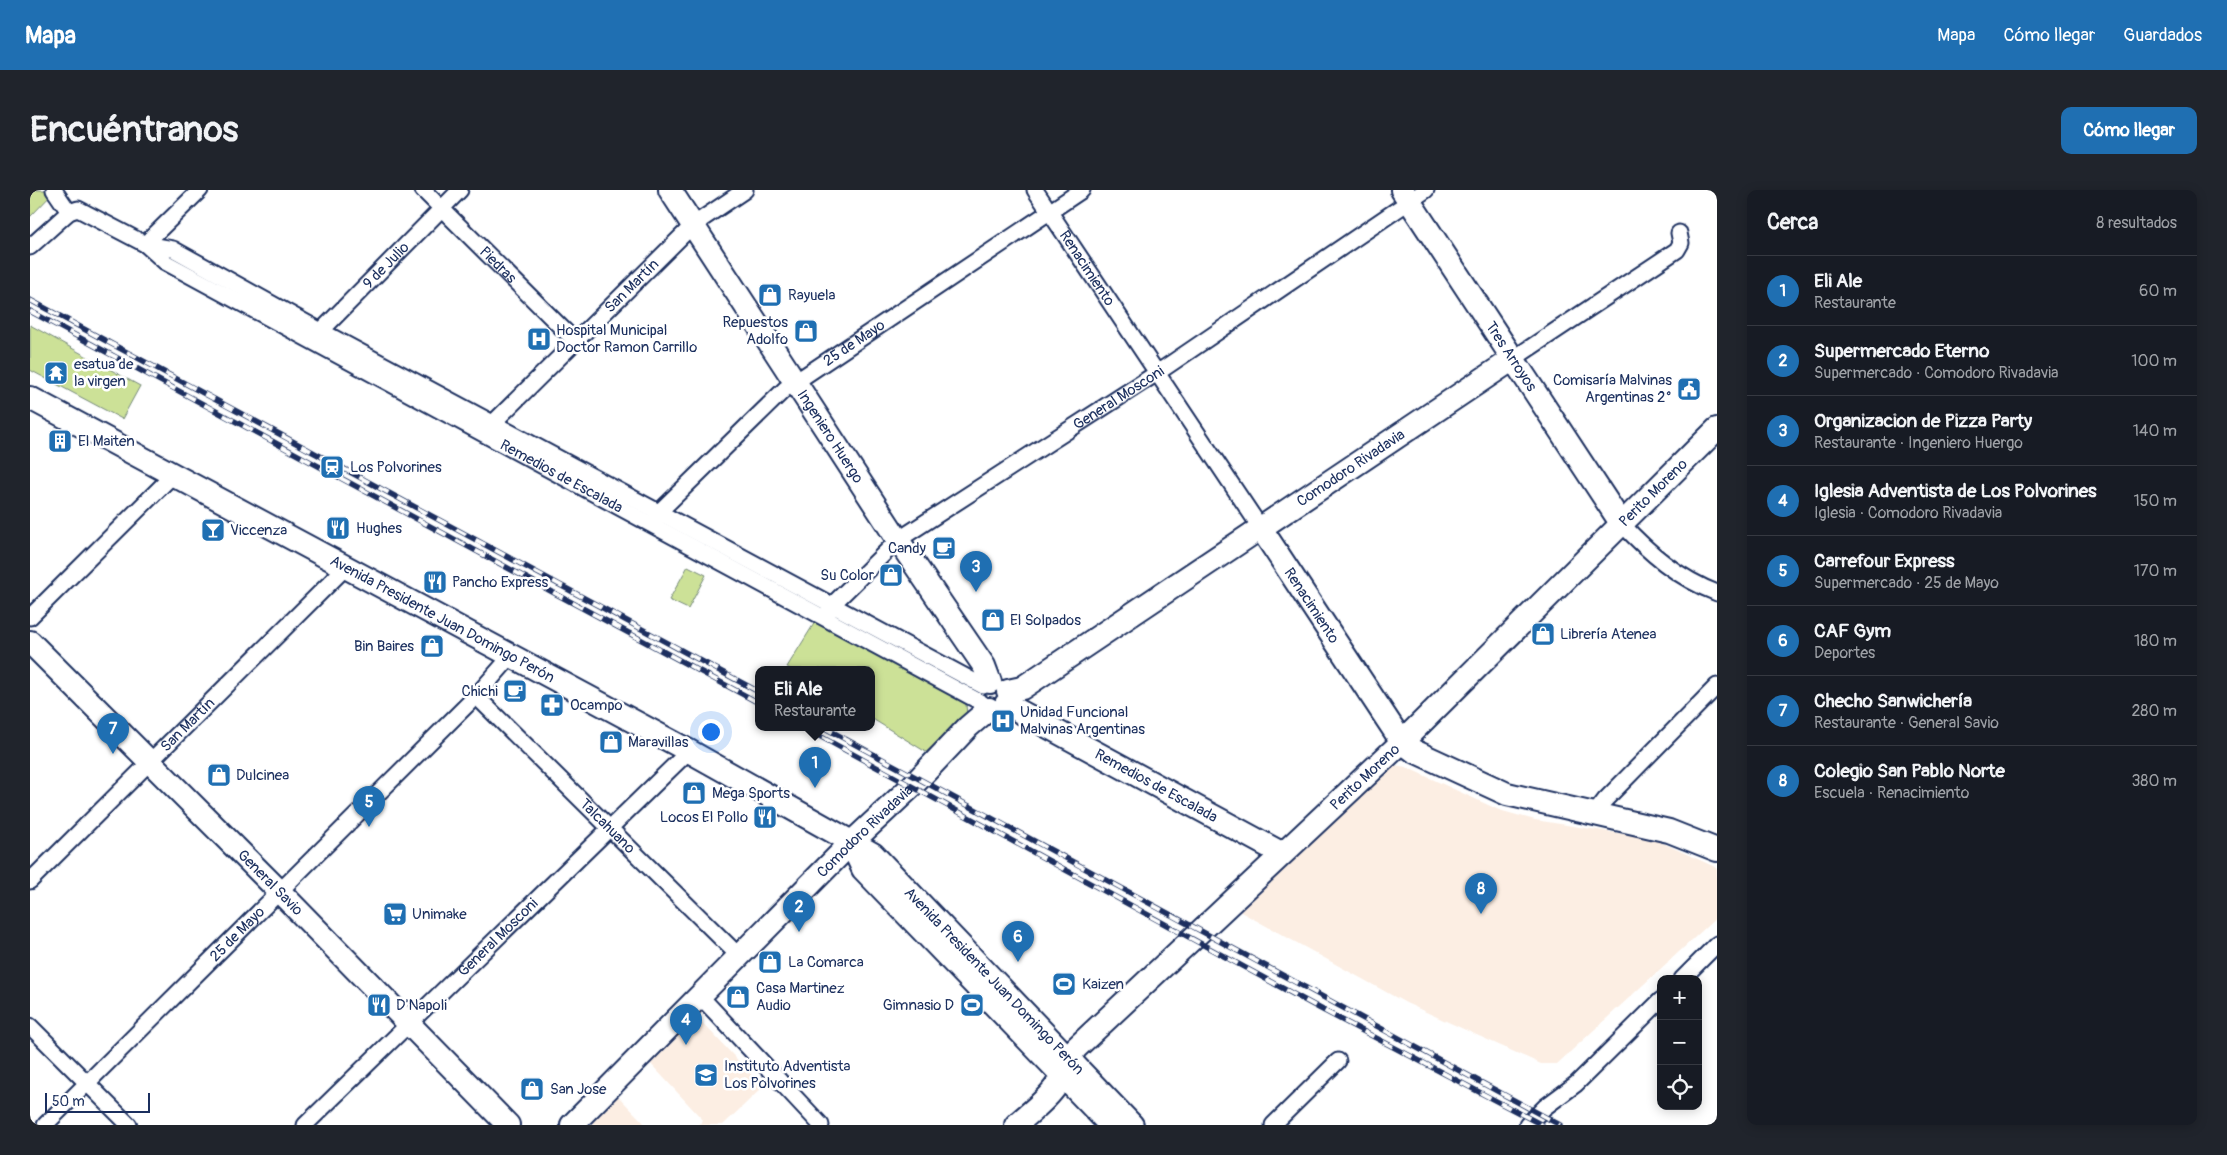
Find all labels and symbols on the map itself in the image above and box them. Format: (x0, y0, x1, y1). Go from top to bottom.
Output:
street label: Renacimiento (1055, 227, 1119, 310)
street label: 9 de Julio (359, 238, 413, 293)
street label: Piedras (476, 242, 521, 287)
street label: San Martín (600, 255, 663, 317)
shop icon: Rayuela (757, 282, 783, 308)
place label: Rayuela (788, 286, 836, 305)
place label: Repuestos Adolfo (722, 313, 788, 349)
street label: 25 de Mayo (820, 315, 888, 370)
shop icon: Repuestos Adolfo (793, 318, 819, 344)
street label: Tres Arroyos (1481, 318, 1541, 395)
place label: Hospital Municipal Doctor Ramon Carrillo (556, 321, 697, 357)
hospital icon: Hospital Municipal Doctor Ramon Carrillo (526, 326, 552, 352)
place label: esatua de la virgen (74, 355, 134, 391)
temple icon: esatua de la virgen (43, 360, 69, 386)
street label: General Mosconi (1069, 361, 1168, 434)
place label: Comisaría Malvinas Argentinas 2° (1553, 371, 1672, 407)
public building icon: Comisaría Malvinas Argentinas 2° (1676, 376, 1702, 402)
street label: Ingeniero Huergo (793, 386, 868, 487)
street label: Comodoro Rivadavia (1293, 425, 1408, 511)
building icon: El Maiten (47, 428, 73, 454)
place label: El Maiten (78, 432, 135, 451)
street label: Remedios de Escalada (497, 435, 626, 517)
station icon: Los Polvorines (319, 454, 345, 480)
street label: Perito Moreno (1615, 454, 1691, 531)
place label: Los Polvorines (350, 458, 442, 477)
restaurant icon: Hughes (325, 515, 351, 541)
bar icon: Viccenza (200, 517, 226, 543)
place label: Hughes (356, 519, 402, 538)
place label: Viccenza (230, 521, 287, 540)
cafe icon: Candy (931, 535, 957, 561)
place label: Candy (888, 539, 927, 558)
street label: Avenida Presidente Juan Domingo Perón (327, 551, 558, 687)
pin: 3 (960, 551, 992, 592)
shop icon: Su Color (878, 562, 904, 588)
street label: Renacimiento (1280, 564, 1344, 647)
place label: Su Color (820, 566, 875, 585)
restaurant icon: Pancho Express (422, 569, 448, 595)
place label: Pancho Express (452, 573, 548, 592)
shop icon: El Solpados (980, 607, 1006, 633)
place label: El Solpados (1010, 611, 1081, 630)
shop icon: Librería Atenea (1530, 621, 1556, 647)
place label: Librería Atenea (1560, 625, 1656, 644)
shop icon: Bin Baires (419, 633, 445, 659)
place label: Bin Baires (354, 637, 414, 656)
cafe icon: Chichi (502, 678, 528, 704)
place label: Chichi (461, 682, 498, 701)
pharmacy icon: Ocampo (539, 692, 565, 718)
street label: San Martín (156, 693, 219, 756)
place label: Ocampo (570, 696, 623, 715)
place label: Unidad Funcional Malvinas Argentinas (1020, 703, 1145, 739)
hospital icon: Unidad Funcional Malvinas Argentinas (990, 708, 1016, 734)
pin: 7 (97, 713, 129, 754)
your location (698, 719, 724, 745)
shop icon: Maravillas (598, 729, 624, 755)
place label: Maravillas (628, 733, 689, 752)
street label: Perito Moreno (1326, 740, 1404, 814)
street label: Remedios de Escalada (1092, 744, 1221, 826)
pin: 1 (799, 747, 831, 788)
shop icon: Dulcinea (206, 762, 232, 788)
place label: Dulcinea (236, 766, 289, 785)
shop icon: Mega Sports (681, 780, 707, 806)
street label: Comodoro Rivadavia (813, 780, 917, 881)
place label: Mega Sports (712, 784, 790, 803)
pin: 5 (353, 786, 385, 827)
street label: Talcahuano (576, 794, 639, 858)
restaurant icon: Locos El Pollo (752, 804, 778, 830)
place label: Locos El Pollo (660, 808, 748, 827)
street label: General Savio (234, 846, 307, 919)
pin: 8 (1465, 873, 1497, 914)
street label: Avenida Presidente Juan Domingo Perón (900, 883, 1088, 1079)
pin: 2 (783, 891, 815, 932)
street label: General Mosconi (454, 894, 542, 981)
supermarket icon: Unimake (382, 901, 408, 927)
street label: 25 de Mayo (205, 902, 269, 965)
place label: Unimake (412, 905, 467, 924)
pin: 6 (1002, 921, 1034, 962)
shop icon: La Comarca (757, 949, 783, 975)
place label: La Comarca (788, 953, 864, 972)
sports icon: Kaizen (1051, 971, 1077, 997)
place label: Kaizen (1082, 975, 1124, 994)
place label: Casa Martinez Audio (756, 979, 845, 1015)
shop icon: Casa Martinez Audio (725, 984, 751, 1010)
restaurant icon: D'Napoli (366, 992, 392, 1018)
sports icon: Gimnasio D (959, 992, 985, 1018)
place label: D'Napoli (396, 996, 447, 1015)
place label: Gimnasio D (883, 996, 954, 1015)
pin: 4 (670, 1004, 702, 1045)
place label: Instituto Adventista Los Polvorines (724, 1057, 851, 1093)
school or university icon: Instituto Adventista Los Polvorines (693, 1062, 719, 1088)
shop icon: San Jose (519, 1076, 545, 1102)
place label: San Jose (550, 1080, 607, 1099)
scale bar (45, 1090, 150, 1113)

